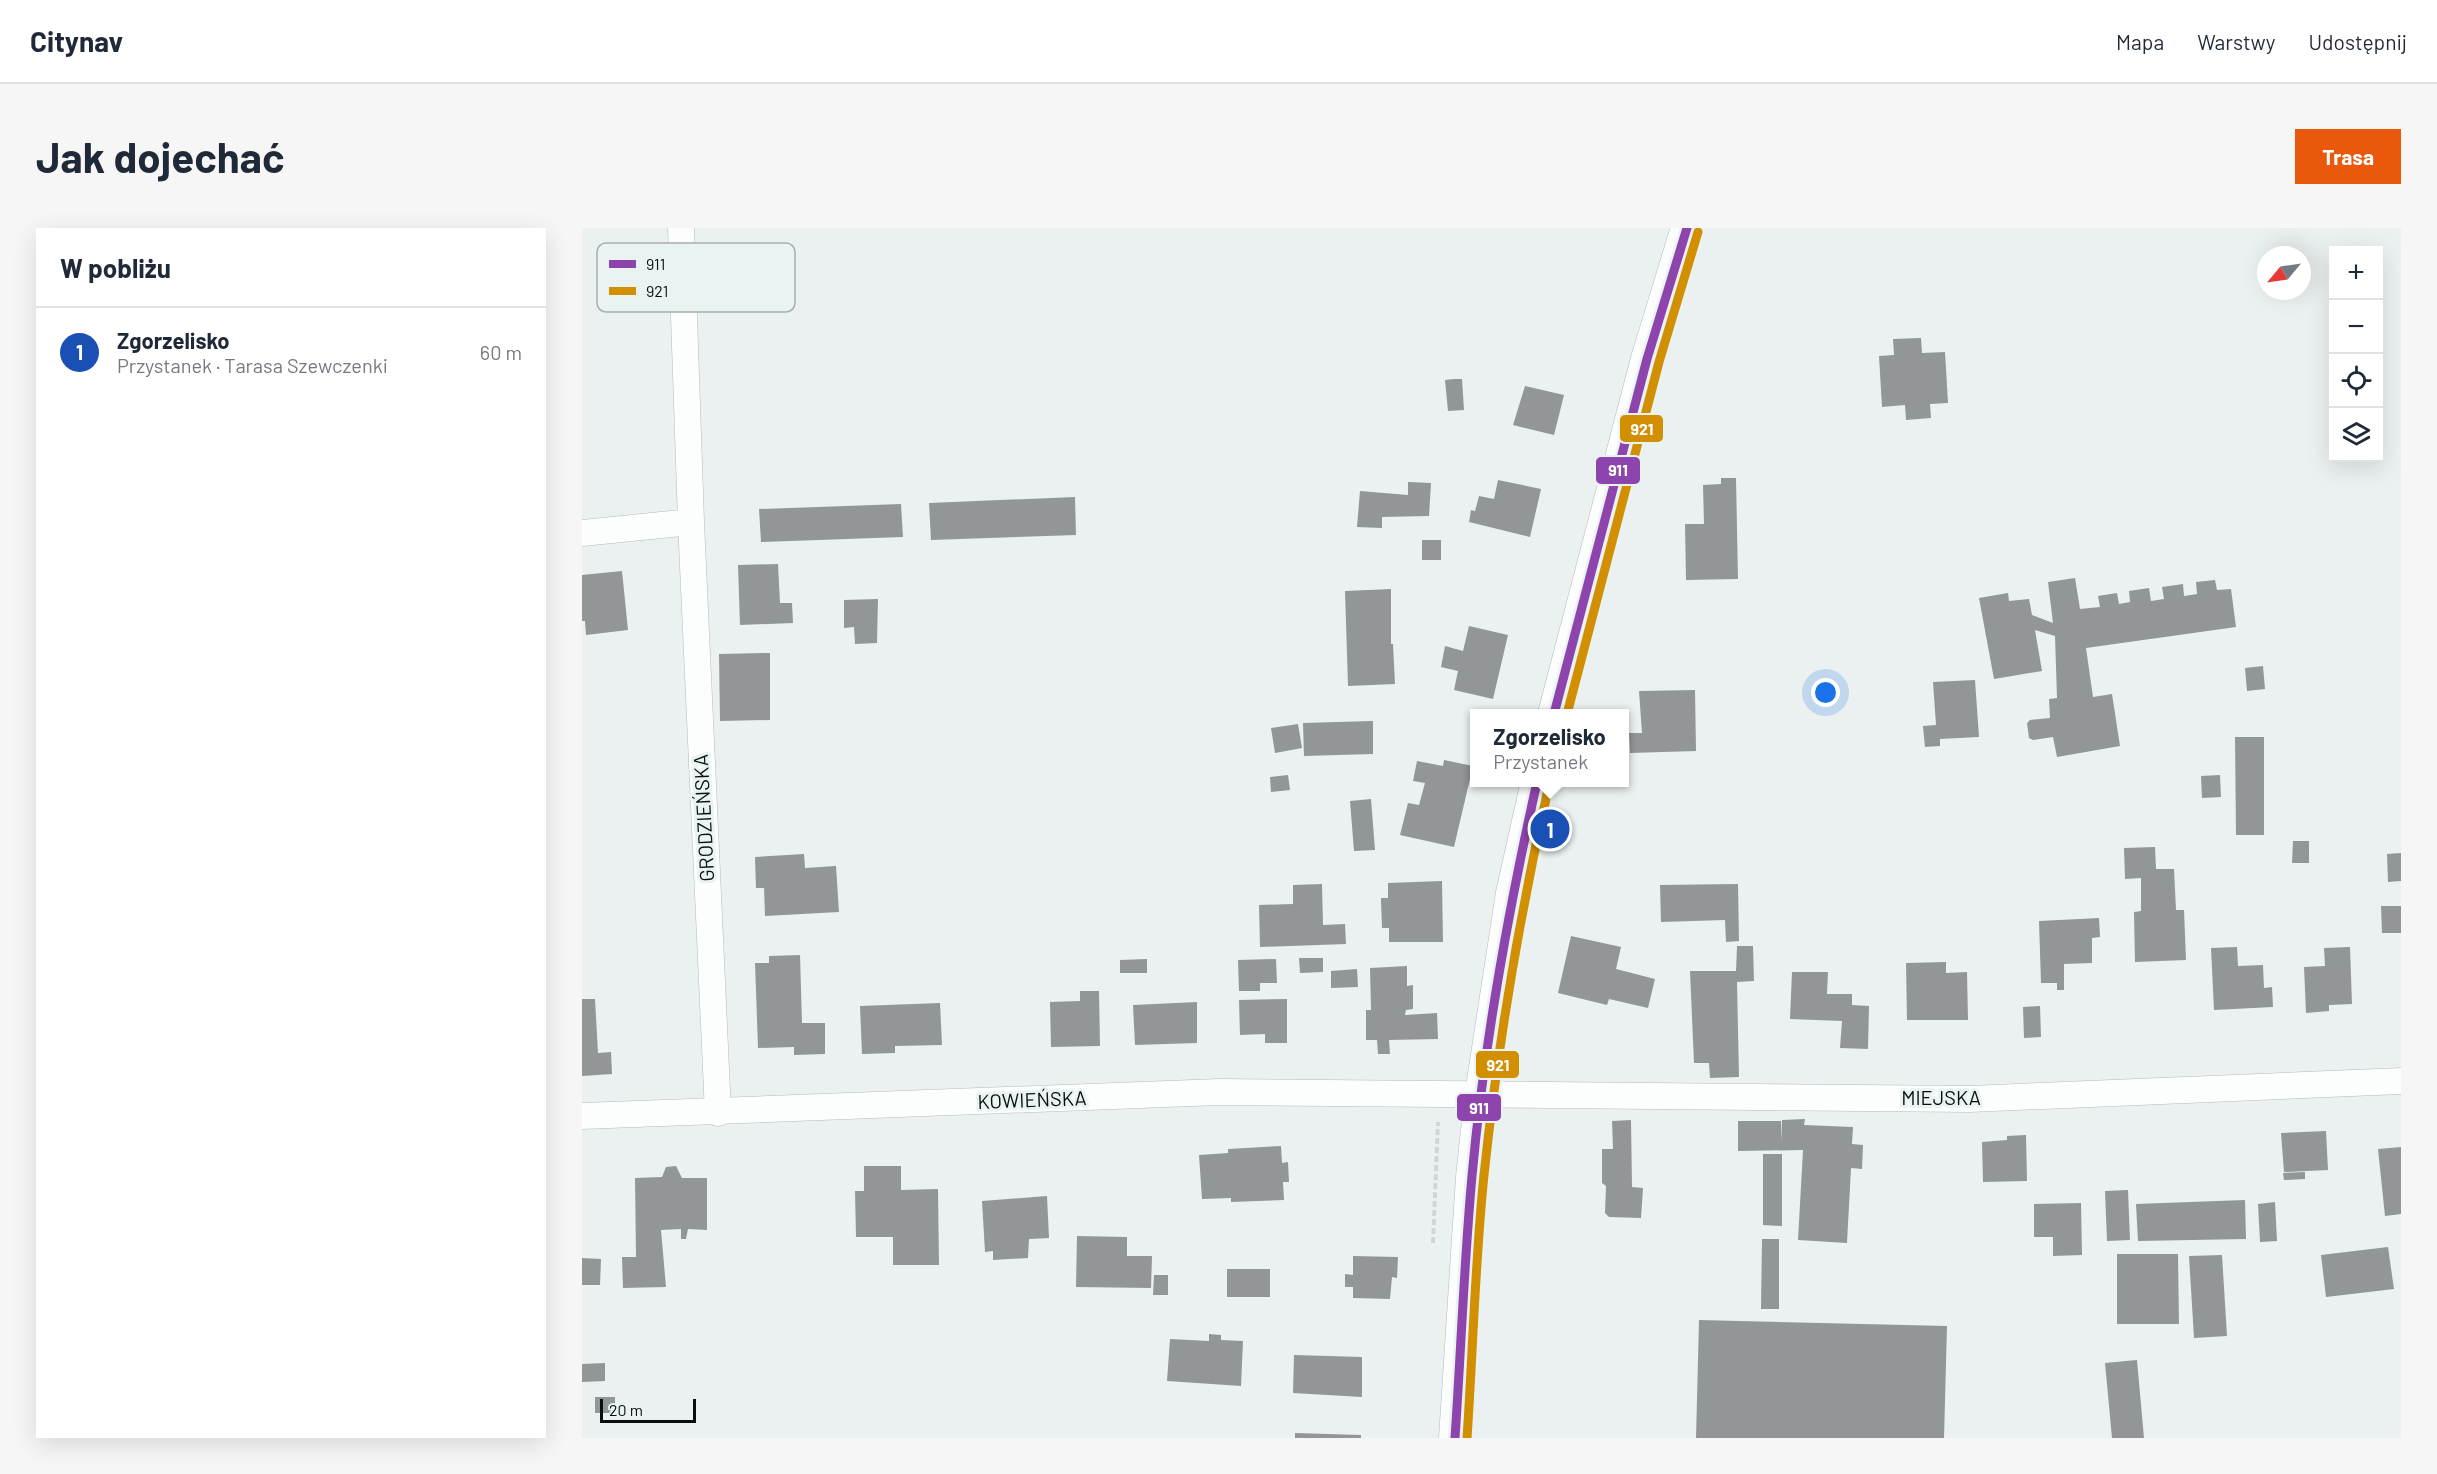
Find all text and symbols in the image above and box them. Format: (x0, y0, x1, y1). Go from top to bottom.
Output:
text: Citynav (30, 24, 123, 58)
text: Mapa (2116, 29, 2164, 54)
text: Warstwy (2197, 29, 2275, 54)
text: Udostępnij (2308, 29, 2407, 54)
button: Trasa (2295, 129, 2401, 184)
text: Jak dojechać (36, 131, 284, 181)
legend (597, 243, 795, 312)
north arrow (2257, 246, 2311, 300)
map controls (2329, 246, 2383, 462)
button: + (2329, 246, 2383, 300)
text: W pobliżu (60, 252, 171, 283)
text: 911 (646, 254, 665, 273)
text: 921 (646, 281, 668, 300)
button: − (2329, 300, 2383, 354)
text: Zgorzelisko (117, 327, 229, 353)
text: 1 (76, 340, 83, 364)
text: 60 m (480, 340, 522, 364)
text: Przystanek · Tarasa Szewczenki (117, 353, 388, 377)
button: locate (2329, 354, 2383, 408)
button: layers (2329, 408, 2383, 462)
line badge: 921 (1619, 414, 1664, 443)
text: 921 (1630, 419, 1654, 438)
line badge: 911 (1595, 456, 1641, 485)
text: 911 (1608, 460, 1628, 479)
your location (1811, 678, 1840, 707)
popup (1470, 709, 1629, 787)
text: Zgorzelisko (1493, 723, 1606, 749)
text: Przystanek (1493, 749, 1588, 773)
street label: GRODZIEŃSKA (688, 754, 718, 882)
pin: 1 (1530, 806, 1570, 852)
line badge: 921 (1475, 1050, 1520, 1079)
text: 921 (1486, 1055, 1510, 1074)
street label: KOWIEŃSKA (977, 1085, 1087, 1113)
street label: MIEJSKA (1901, 1085, 1981, 1109)
line badge: 911 (1456, 1093, 1502, 1122)
text: 911 (1469, 1098, 1489, 1117)
scale bar (600, 1396, 696, 1424)
text: 20 m (609, 1400, 643, 1419)

